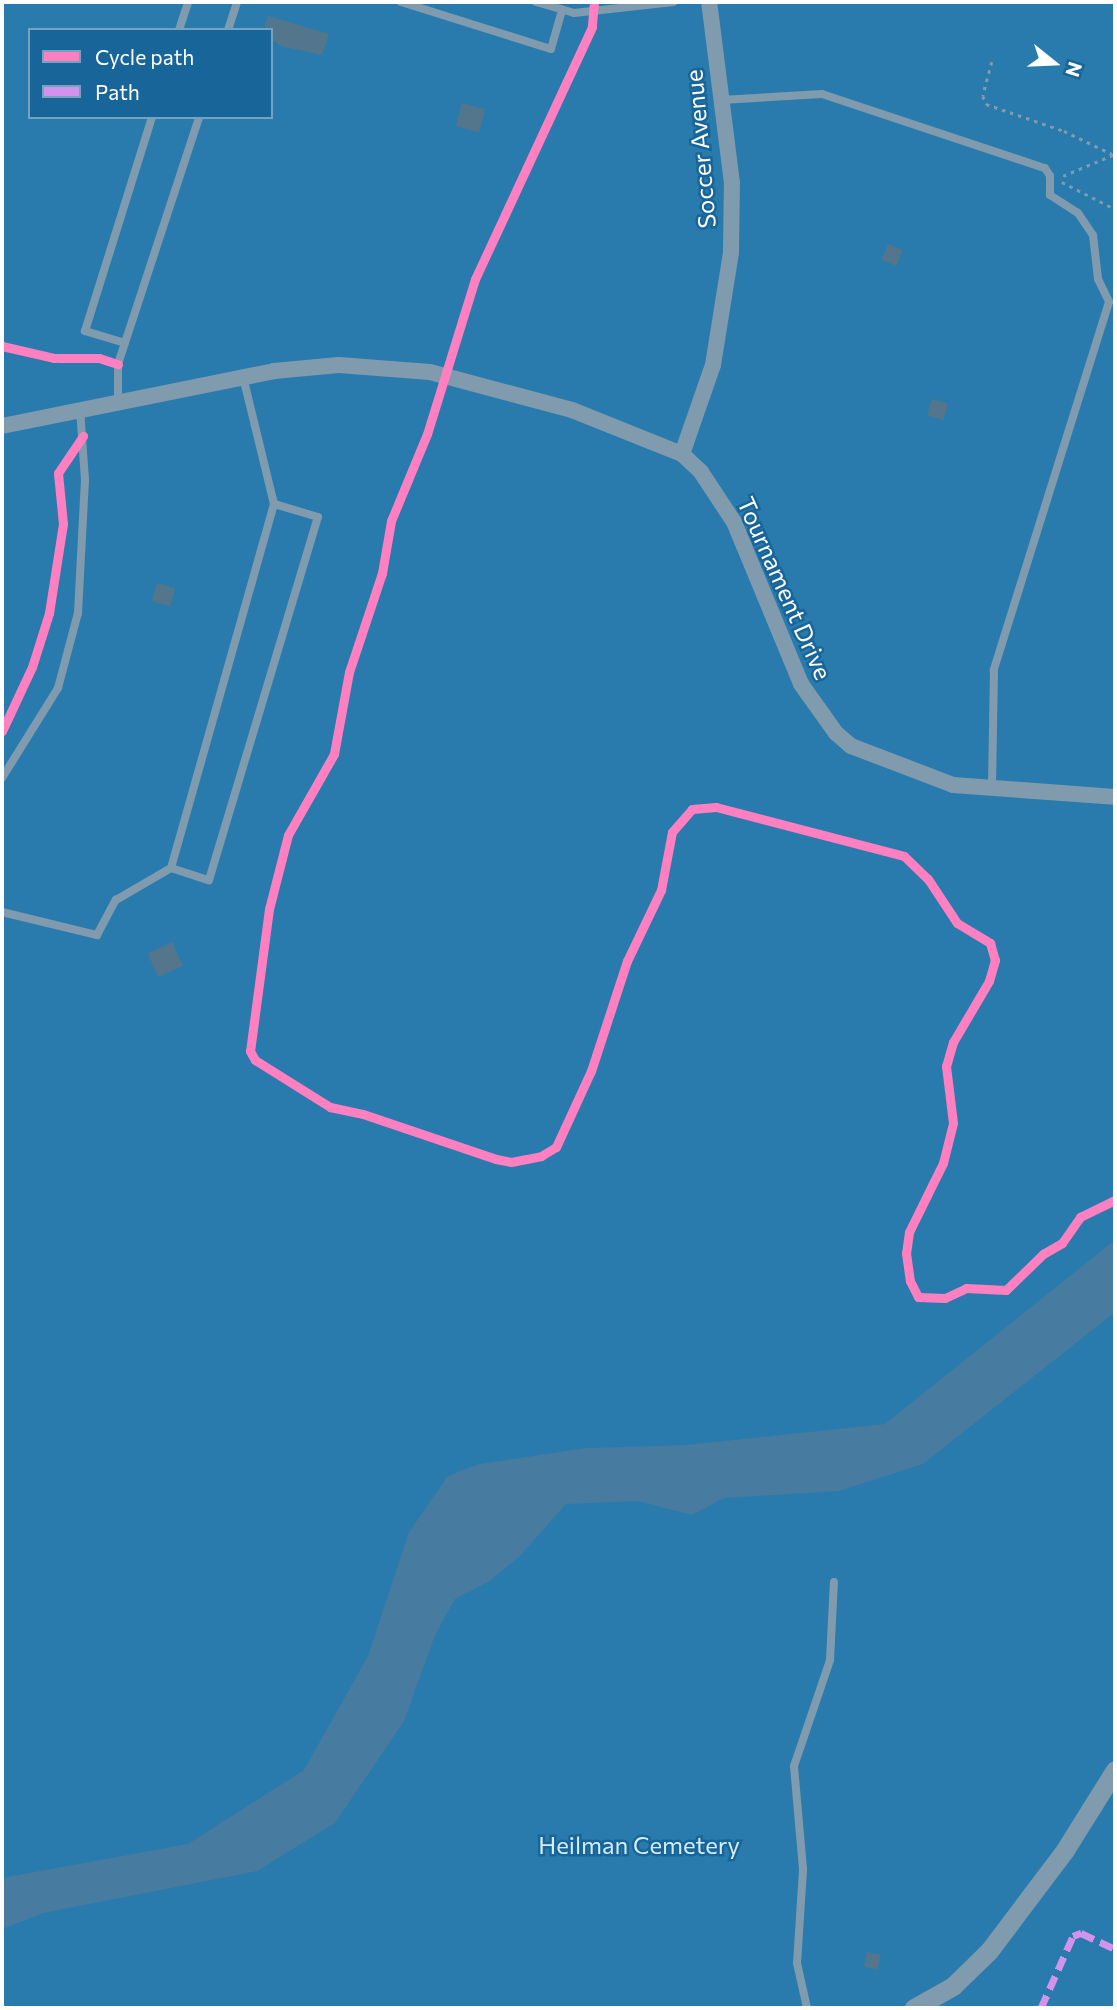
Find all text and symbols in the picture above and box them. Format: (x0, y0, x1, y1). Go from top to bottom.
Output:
legend (28, 28, 273, 119)
north arrow (1019, 28, 1089, 98)
text: Cycle path (95, 44, 194, 69)
text: N (1061, 59, 1088, 80)
street label: Soccer Avenue (679, 69, 721, 229)
text: Path (95, 79, 140, 104)
street label: Tournament Drive (732, 492, 838, 684)
park label: Heilman Cemetery (538, 1831, 740, 1859)

